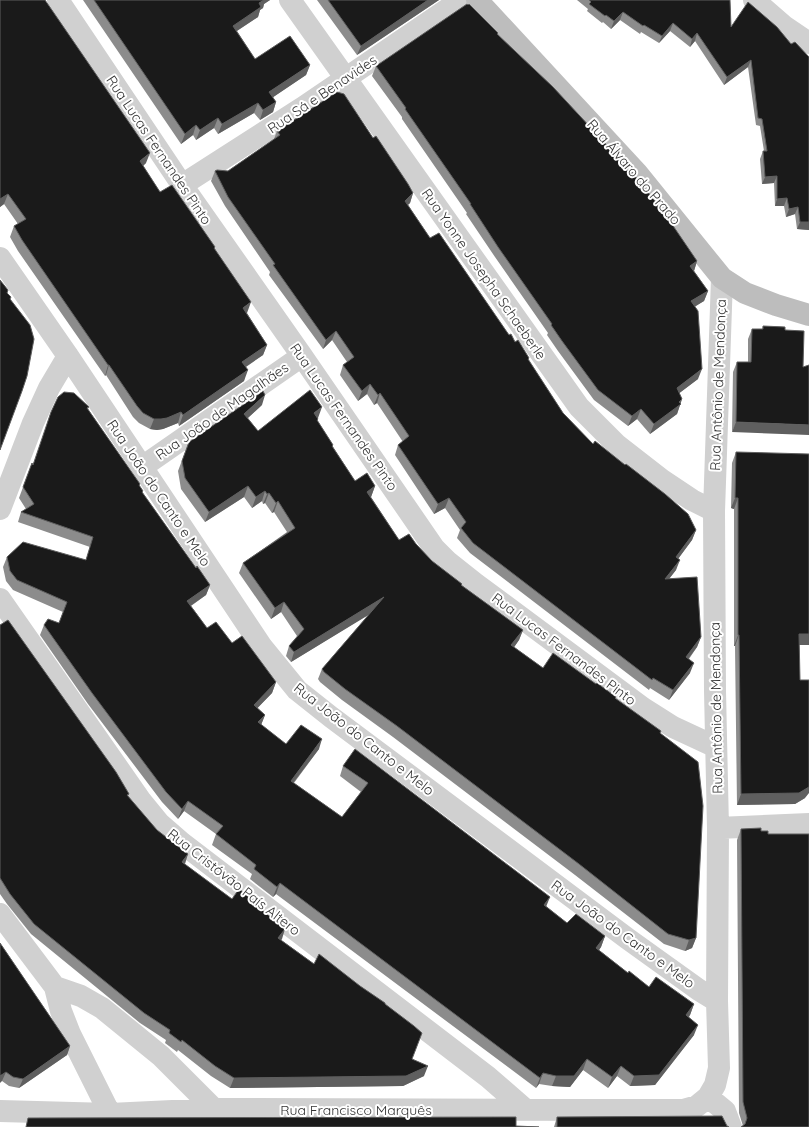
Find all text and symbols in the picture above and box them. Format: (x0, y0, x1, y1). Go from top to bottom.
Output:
street label: Rua Sá e Benavides (264, 51, 380, 137)
street label: Rua Lucas Fernandes Pinto (102, 72, 216, 228)
street label: Rua Álvaro do Prado (583, 115, 685, 229)
street label: Rua Yonne Josepha Schaeberle (418, 185, 550, 363)
street label: Rua Antônio de Mendonça (706, 299, 730, 471)
street label: Rua Lucas Fernandes Pinto (286, 340, 402, 494)
street label: Rua João de Magalhães (152, 358, 292, 464)
street label: Rua João do Canto e Melo (103, 416, 215, 570)
street label: Rua Lucas Fernandes Pinto (488, 589, 640, 709)
street label: Rua Antônio de Mendonça (706, 622, 726, 794)
street label: Rua João do Canto e Melo (290, 679, 438, 799)
street label: Rua Cristóvão País Altero (164, 825, 304, 939)
street label: Rua João do Canto e Melo (548, 876, 698, 992)
street label: Rua Francisco Marquês (280, 1101, 432, 1119)

